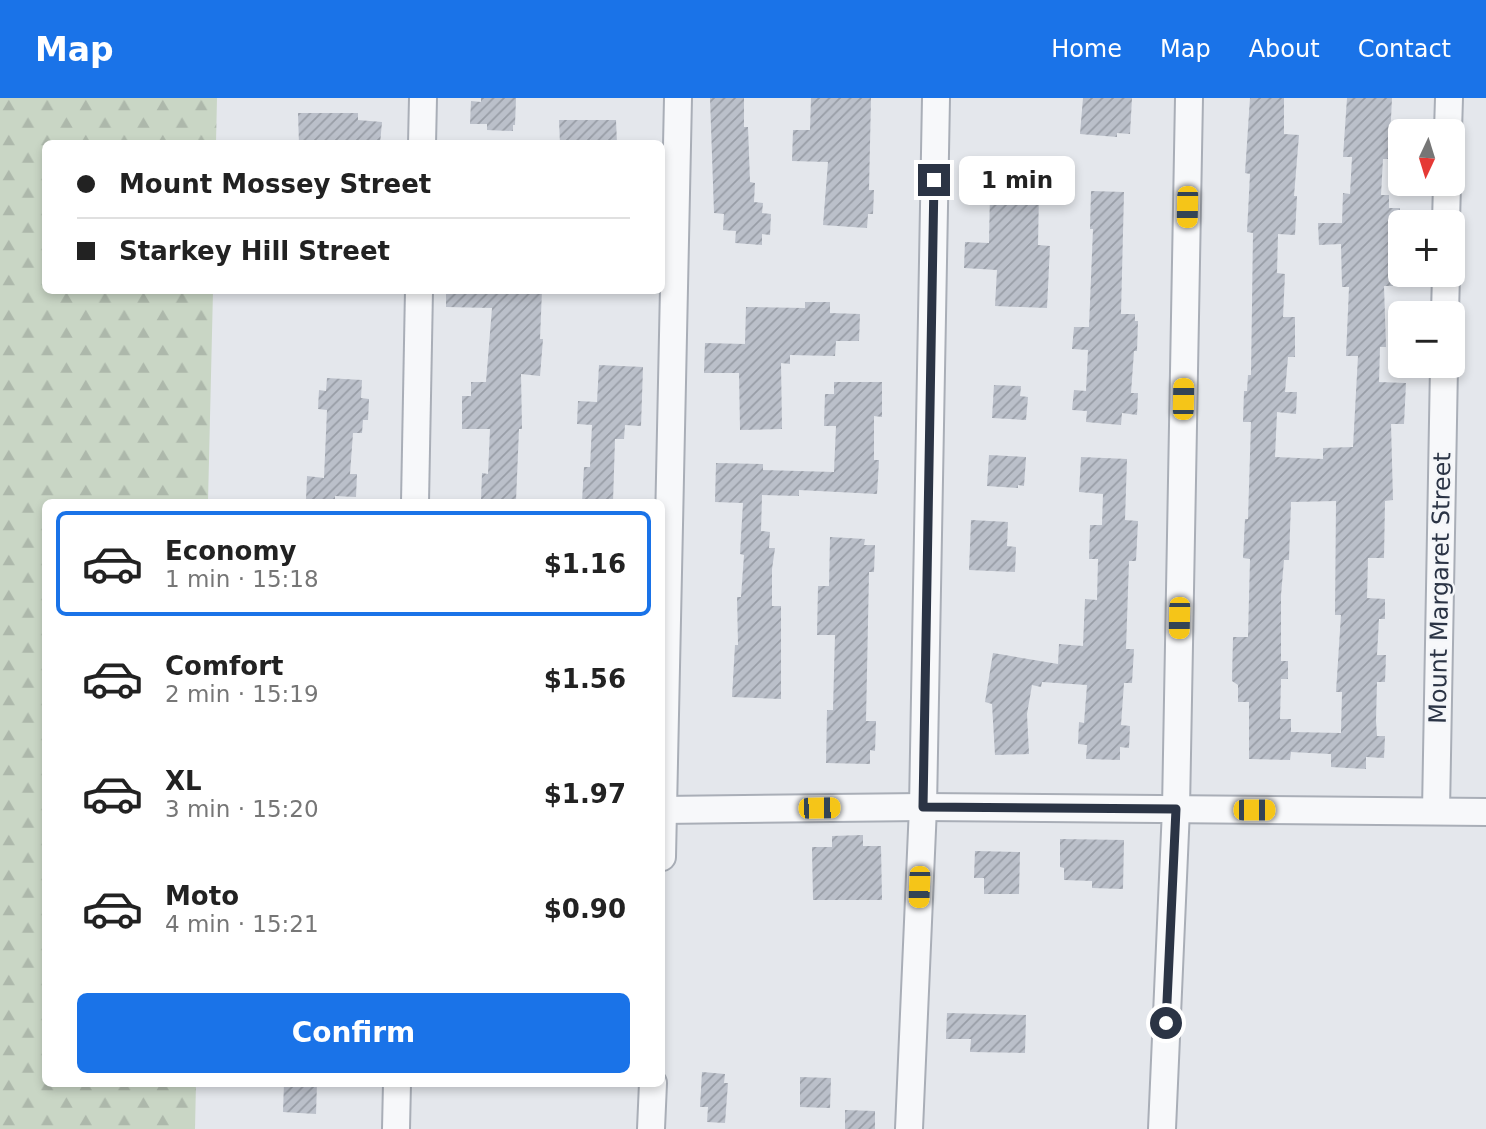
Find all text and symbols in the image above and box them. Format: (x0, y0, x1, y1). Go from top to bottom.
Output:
text: Map (35, 30, 114, 69)
text: Home (1051, 35, 1122, 63)
text: Map (1160, 35, 1211, 63)
text: About (1249, 35, 1320, 63)
text: Contact (1358, 35, 1451, 63)
north arrow (1388, 119, 1465, 196)
map controls (1388, 119, 1465, 378)
callout: 1 min (958, 155, 1074, 204)
route end (918, 164, 950, 196)
text: 1 min (981, 167, 1053, 193)
text: Mount Mossey Street (119, 169, 431, 199)
car (1177, 186, 1198, 228)
button: + (1388, 210, 1465, 287)
text: Starkey Hill Street (119, 236, 390, 266)
button: − (1388, 301, 1465, 378)
car (1173, 378, 1194, 420)
street label: Mount Margaret Street (1424, 452, 1456, 724)
icon: car (81, 532, 144, 595)
text: Economy (165, 536, 296, 566)
text: $1.16 (544, 549, 626, 579)
text: 1 min · 15:18 (165, 566, 319, 592)
car (1169, 597, 1190, 639)
icon: car (81, 647, 144, 710)
text: Comfort (165, 651, 283, 681)
text: $1.56 (544, 664, 626, 694)
text: 2 min · 15:19 (165, 681, 319, 707)
icon: car (81, 762, 144, 825)
text: XL (165, 766, 202, 796)
text: $1.97 (544, 779, 626, 809)
text: 3 min · 15:20 (165, 796, 319, 822)
car (798, 797, 841, 819)
car (1234, 800, 1276, 821)
car (908, 866, 931, 908)
icon: car (81, 877, 144, 940)
text: Moto (165, 881, 239, 911)
text: $0.90 (544, 894, 626, 924)
text: 4 min · 15:21 (165, 911, 319, 937)
button: Confirm (77, 993, 630, 1073)
route start (1150, 1007, 1182, 1039)

